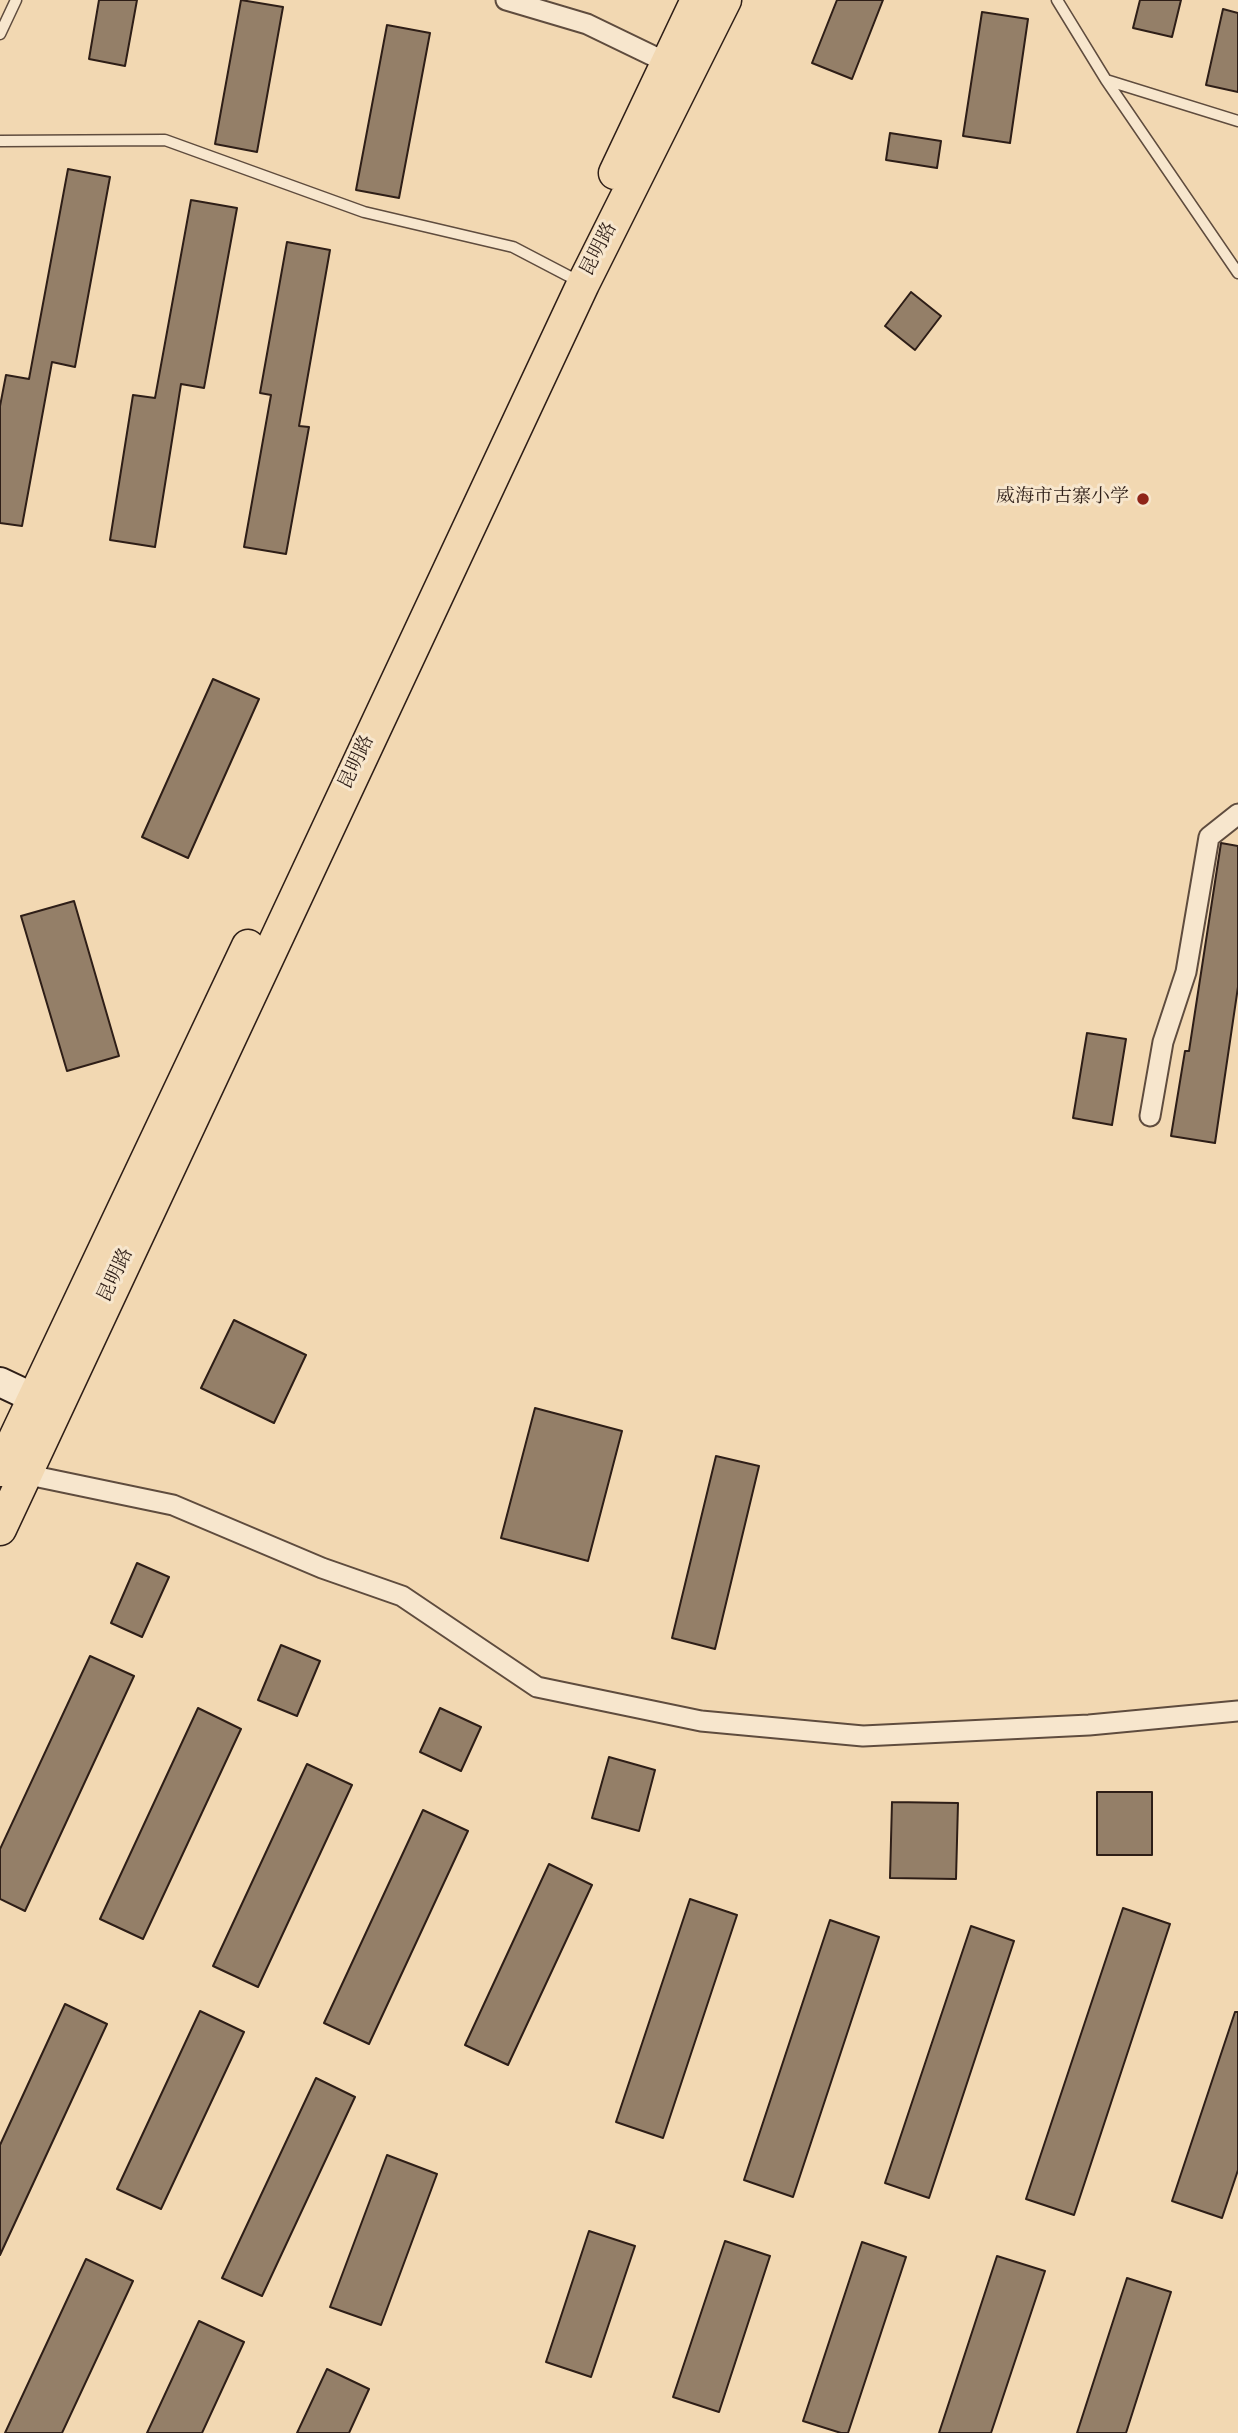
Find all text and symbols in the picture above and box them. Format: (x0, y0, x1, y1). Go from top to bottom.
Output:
street label: 昆明路 (577, 219, 623, 281)
place label: 威海市古寨小学 (996, 488, 1129, 510)
marker: 威海市古寨小学 (1135, 491, 1151, 507)
street label: 昆明路 (336, 732, 380, 794)
street label: 昆明路 (95, 1245, 139, 1307)

